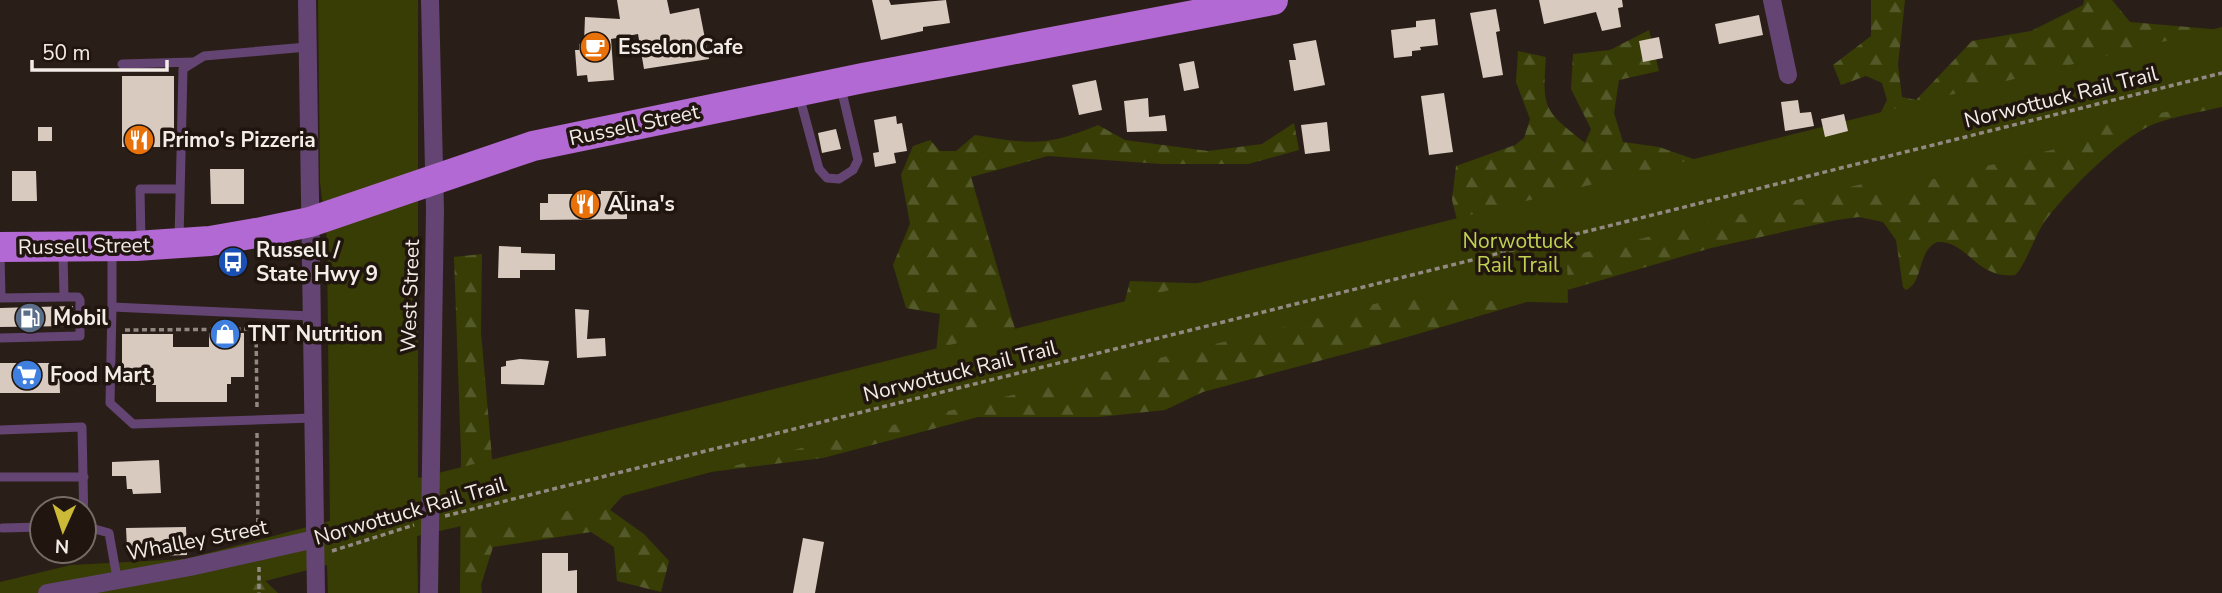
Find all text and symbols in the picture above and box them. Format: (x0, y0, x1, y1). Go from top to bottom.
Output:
scale bar (32, 28, 166, 72)
cafe icon: Esselon Cafe (578, 30, 612, 64)
place label: Esselon Cafe (618, 33, 743, 61)
text: 50 m (42, 39, 91, 67)
street label: Norwottuck Rail Trail (1961, 59, 2161, 135)
street label: Russell Street (566, 97, 702, 152)
restaurant icon: Primo's Pizzeria (122, 123, 156, 157)
place label: Primo's Pizzeria (162, 126, 316, 154)
restaurant icon: Alina's (568, 187, 602, 221)
place label: Alina's (608, 190, 675, 218)
park label: Norwottuck Rail Trail (1463, 227, 1574, 279)
street label: Russell Street (18, 231, 151, 261)
place label: Russell / State Hwy 9 (256, 236, 378, 288)
street label: West Street (394, 238, 426, 353)
bus stop icon: Russell / State Hwy 9 (216, 245, 250, 279)
fuel station icon: Mobil (13, 301, 47, 335)
place label: Mobil (53, 304, 108, 332)
shop icon: TNT Nutrition (208, 317, 242, 351)
place label: TNT Nutrition (248, 320, 383, 348)
street label: Norwottuck Rail Trail (860, 333, 1060, 409)
supermarket icon: Food Mart (10, 358, 44, 392)
place label: Food Mart (50, 361, 151, 389)
street label: Norwottuck Rail Trail (311, 470, 510, 552)
north arrow (28, 495, 98, 565)
street label: Whalley Street (124, 512, 271, 567)
text: N (54, 533, 70, 559)

